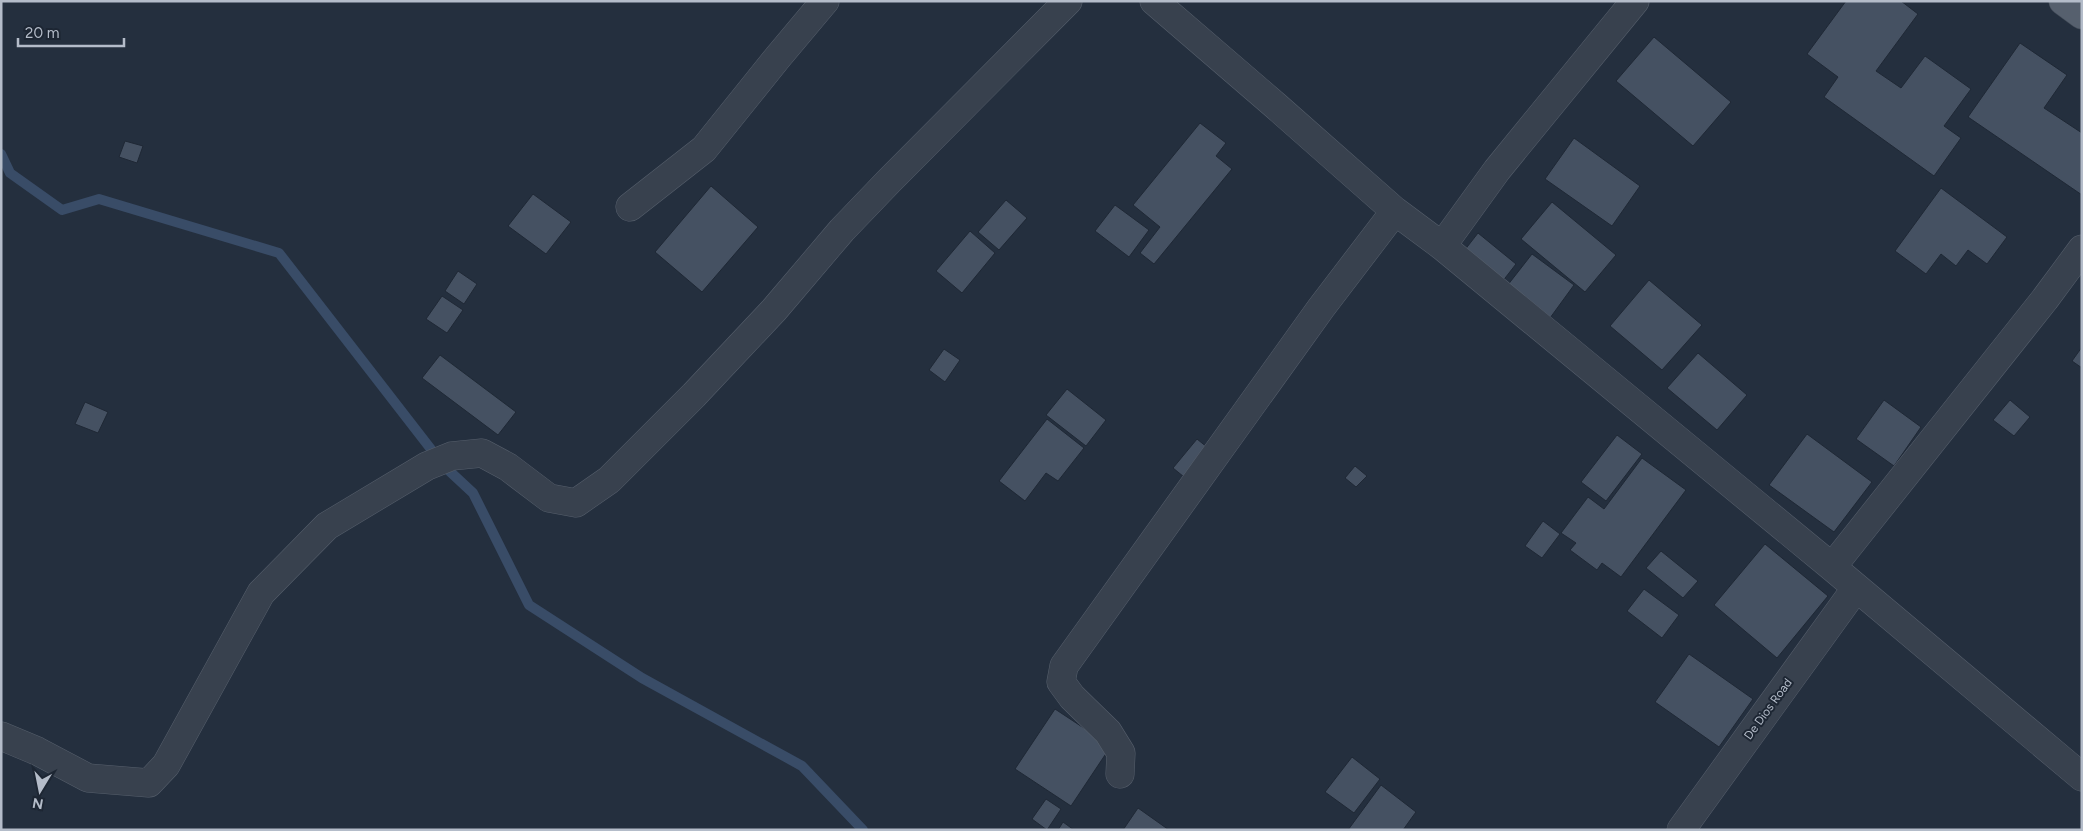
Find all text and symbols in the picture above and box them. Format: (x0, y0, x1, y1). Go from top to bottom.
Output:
scale bar (18, 15, 124, 47)
text: 20 m (25, 24, 59, 42)
street label: De Dios Road (1741, 676, 1795, 742)
north arrow (15, 766, 65, 816)
text: N (31, 794, 45, 813)

